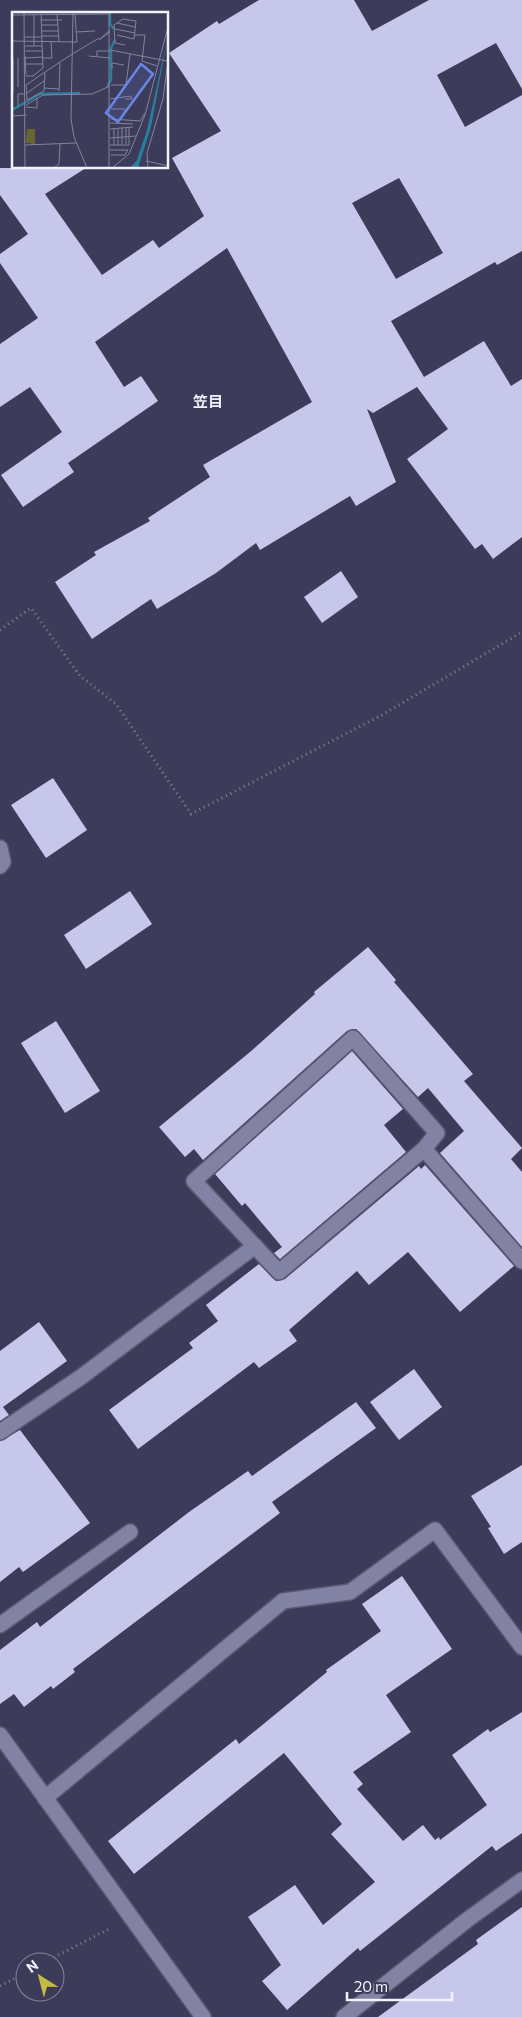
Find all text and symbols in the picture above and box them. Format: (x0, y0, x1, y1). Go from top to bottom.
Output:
inset map (12, 12, 169, 169)
district label: 笠目 (193, 392, 223, 410)
north arrow (15, 1952, 65, 2002)
text: N (23, 1956, 41, 1976)
scale bar (347, 1970, 452, 2002)
text: 20 m (354, 1977, 388, 1995)

